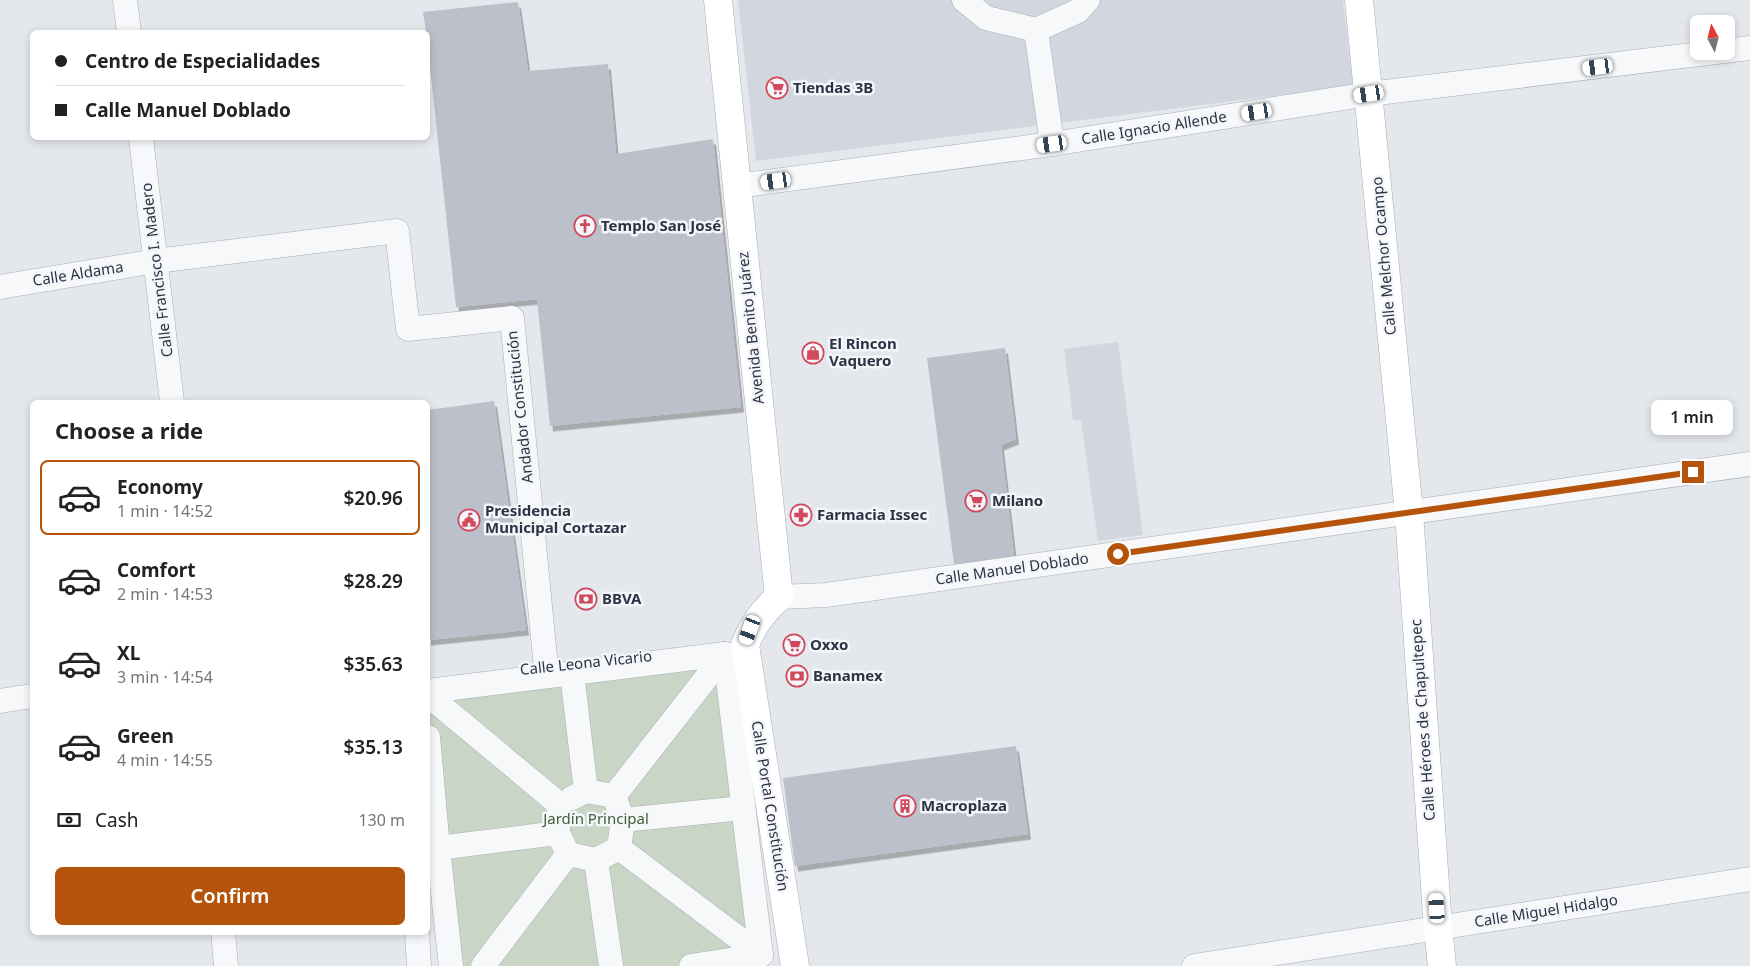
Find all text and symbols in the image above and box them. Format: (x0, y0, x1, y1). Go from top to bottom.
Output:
north arrow (1690, 15, 1735, 60)
map controls (1690, 15, 1735, 60)
text: Centro de Especialidades (85, 48, 320, 74)
car (1582, 58, 1613, 76)
supermarket icon: Tiendas 3B (765, 76, 789, 100)
place label: Tiendas 3B (793, 77, 873, 97)
car (1353, 84, 1384, 104)
text: Calle Manuel Doblado (85, 97, 291, 123)
car (1241, 102, 1272, 122)
street label: Calle Ignacio Allende (1080, 106, 1228, 148)
car (1036, 134, 1067, 154)
car (760, 171, 791, 191)
street label: Calle Melchor Ocampo (1366, 176, 1400, 336)
street label: Calle Francisco I. Madero (135, 182, 177, 358)
church icon: Templo San José (573, 214, 597, 238)
place label: Templo San José (601, 215, 721, 235)
street label: Avenida Benito Juárez (732, 251, 768, 405)
street label: Calle Aldama (31, 256, 125, 290)
street label: Andador Constitución (501, 330, 537, 484)
place label: El Rincon Vaquero (829, 333, 897, 370)
shop icon: El Rincon Vaquero (801, 341, 825, 365)
callout: 1 min (1652, 400, 1734, 434)
text: 1 min (1670, 406, 1714, 428)
text: Choose a ride (55, 415, 203, 445)
route end (1682, 461, 1704, 483)
text: Economy (117, 474, 203, 500)
icon: car (57, 475, 102, 520)
text: $20.96 (343, 485, 403, 511)
supermarket icon: Milano (964, 489, 988, 513)
place label: Milano (992, 490, 1043, 510)
text: 1 min · 14:52 (117, 500, 213, 522)
place label: Presidencia Municipal Cortazar (485, 500, 627, 537)
pharmacy icon: Farmacia Issec (789, 503, 813, 527)
place label: Farmacia Issec (817, 504, 927, 524)
public building icon: Presidencia Municipal Cortazar (457, 508, 481, 532)
route start (1107, 543, 1129, 565)
street label: Calle Manuel Doblado (934, 547, 1090, 589)
text: Comfort (117, 557, 196, 583)
icon: car (57, 558, 102, 603)
text: $28.29 (343, 568, 403, 594)
text: 2 min · 14:53 (117, 583, 213, 605)
bank icon: BBVA (574, 587, 598, 611)
place label: BBVA (602, 588, 642, 608)
car (737, 613, 762, 647)
street label: Calle Héroes de Chapultepec (1405, 619, 1439, 822)
supermarket icon: Oxxo (782, 633, 806, 657)
place label: Oxxo (810, 634, 848, 654)
text: XL (117, 640, 140, 666)
icon: car (57, 641, 102, 686)
street label: Calle Leona Vicario (519, 645, 653, 679)
text: $35.63 (343, 651, 403, 677)
bank icon: Banamex (785, 664, 809, 688)
place label: Banamex (813, 665, 883, 685)
text: 3 min · 14:54 (117, 666, 213, 688)
street label: Calle Portal Constitución (748, 719, 794, 893)
text: Green (117, 723, 174, 749)
icon: car (57, 724, 102, 769)
text: $35.13 (343, 734, 403, 760)
text: 4 min · 14:55 (117, 749, 213, 771)
building icon: Macroplaza (893, 794, 917, 818)
place label: Macroplaza (921, 795, 1007, 815)
icon: cash (55, 806, 83, 834)
text: Cash (95, 807, 139, 833)
park label: Jardín Principal (541, 808, 649, 828)
text: 130 m (358, 809, 405, 831)
button: Confirm (55, 867, 405, 925)
street label: Calle Miguel Hidalgo (1473, 889, 1619, 931)
car (1428, 893, 1445, 923)

